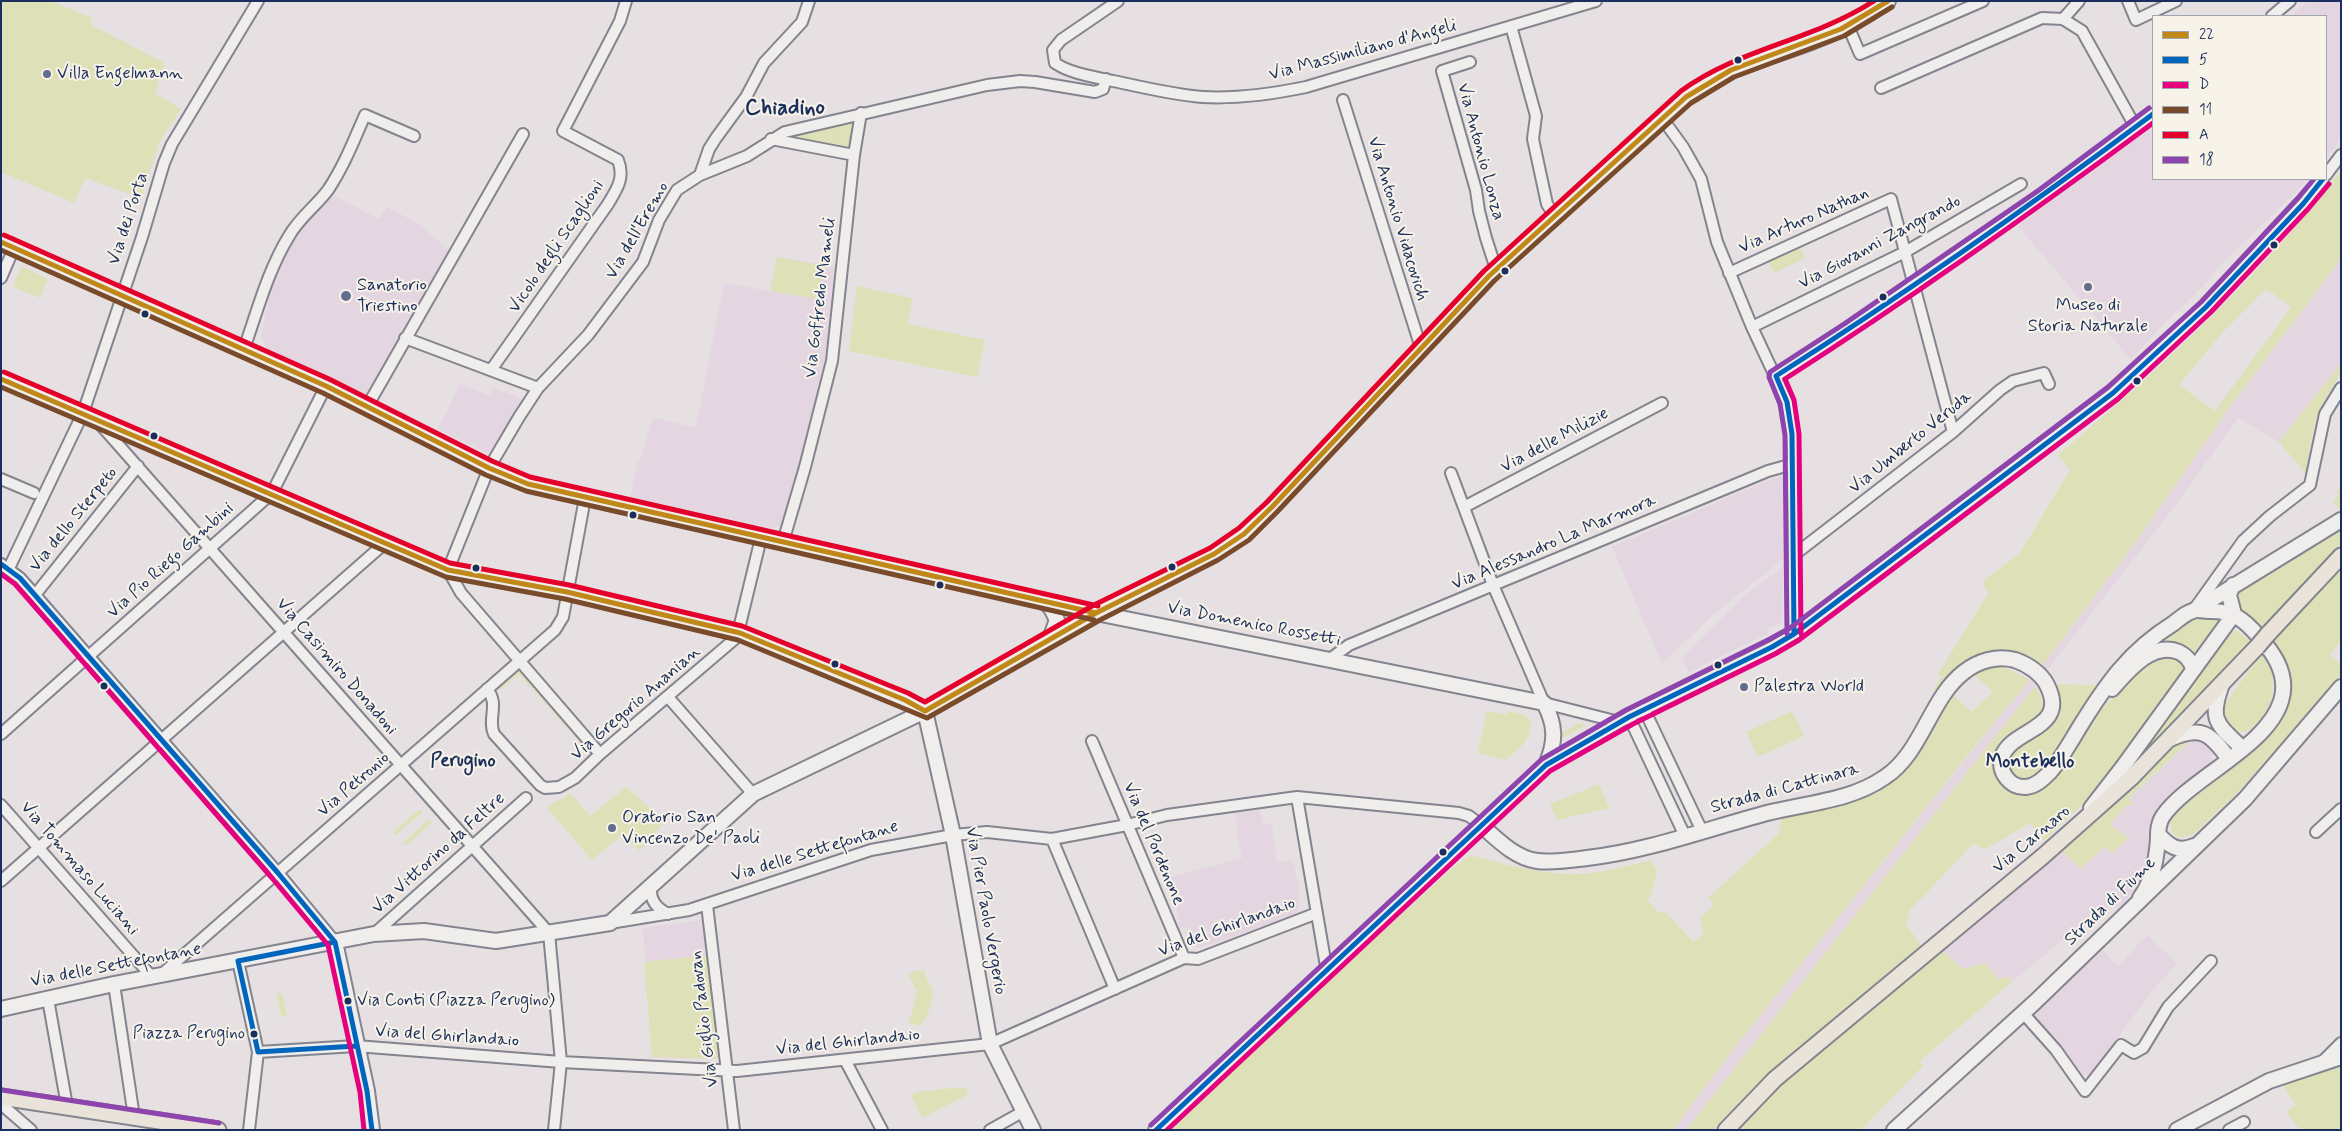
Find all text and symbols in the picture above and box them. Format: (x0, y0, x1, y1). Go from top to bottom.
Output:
legend (2152, 15, 2327, 180)
street label: Via Massimiliano d'Angeli (1267, 16, 1459, 86)
text: 22 (2199, 25, 2214, 45)
text: 5 (2199, 50, 2208, 70)
unlabelled marker (1733, 55, 1743, 65)
place label: Villa Engelmann (57, 63, 183, 85)
marker: Villa Engelmann (41, 68, 53, 80)
text: D (2199, 75, 2209, 95)
street label: Via Antonio Lonza (1451, 81, 1509, 223)
district label: Chiadino (745, 96, 825, 122)
text: 11 (2199, 100, 2212, 120)
text: A (2199, 125, 2209, 145)
street label: Via Antonio Vidacovich (1362, 134, 1432, 304)
text: 18 (2199, 150, 2214, 170)
street label: Via dei Porta (104, 170, 154, 268)
street label: Vicolo degli Scaglioni (504, 176, 610, 318)
street label: Via dell'Eremo (601, 179, 675, 283)
street label: Via Arturo Nathan (1736, 183, 1872, 259)
street label: Via Giovanni Zangrando (1795, 191, 1965, 295)
street label: Via Goffredo Mameli (800, 217, 842, 379)
unlabelled marker (2269, 240, 2279, 250)
unlabelled marker (1500, 266, 1510, 276)
place label: Sanatorio Triestino (357, 275, 427, 318)
marker: Museo di Storia Naturale (2082, 281, 2094, 293)
marker: Sanatorio Triestino (339, 289, 353, 303)
unlabelled marker (1878, 292, 1888, 302)
place label: Museo di Storia Naturale (2028, 295, 2148, 338)
unlabelled marker (140, 309, 150, 319)
unlabelled marker (2132, 376, 2142, 386)
street label: Via Umberto Veruda (1845, 387, 1977, 499)
street label: Via delle Milizie (1497, 403, 1613, 479)
unlabelled marker (149, 431, 159, 441)
street label: Via dello Sterpeto (25, 463, 123, 577)
street label: Via Alessandro La Marmora (1449, 490, 1659, 596)
street label: Via Pio Riego Gambini (103, 498, 239, 624)
unlabelled marker (628, 510, 638, 520)
unlabelled marker (1167, 562, 1177, 572)
unlabelled marker (471, 563, 481, 573)
unlabelled marker (935, 580, 945, 590)
street label: Via Casimiro Donadoni (271, 594, 401, 740)
street label: Via Domenico Rossetti (1165, 598, 1343, 652)
street label: Via Gregorio Ananian (567, 642, 705, 766)
unlabelled marker (830, 659, 840, 669)
unlabelled marker (1713, 660, 1723, 670)
place label: Palestra World (1754, 676, 1864, 698)
unlabelled marker (99, 681, 109, 691)
marker: Palestra World (1738, 681, 1750, 693)
street label: Via Petronio (313, 748, 395, 822)
district label: Perugino (431, 751, 495, 773)
district label: Montebello (1986, 752, 2074, 774)
street label: Strada di Cattinara (1708, 759, 1862, 819)
street label: Via del Pordenone (1117, 779, 1189, 909)
street label: Via Vittorino da Feltre (368, 788, 510, 920)
street label: Via Tommaso Luciani (15, 798, 143, 940)
street label: Via Carnaro (1989, 801, 2075, 879)
place label: Oratorio San Vincenzo De' Paoli (622, 807, 760, 850)
street label: Via delle Settefontane (729, 816, 901, 888)
marker: Oratorio San Vincenzo De' Paoli (606, 822, 618, 834)
street label: Via Pier Paolo Vergerio (960, 826, 1010, 996)
unlabelled marker (1438, 847, 1448, 857)
street label: Strada di Fiume (2061, 853, 2161, 951)
street label: Via del Ghirlandaio (1155, 893, 1299, 963)
street label: Via delle Settefontane (29, 939, 203, 993)
street label: Via Giglio Padovan (686, 949, 724, 1089)
place label: Via Conti (Piazza Perugino) (357, 991, 555, 1011)
marker: Via Conti (Piazza Perugino) (343, 996, 353, 1006)
street label: Via del Ghirlandaio (374, 1021, 520, 1053)
place label: Piazza Perugino (133, 1024, 245, 1044)
street label: Via del Ghirlandaio (775, 1025, 921, 1061)
marker: Piazza Perugino (249, 1029, 259, 1039)

